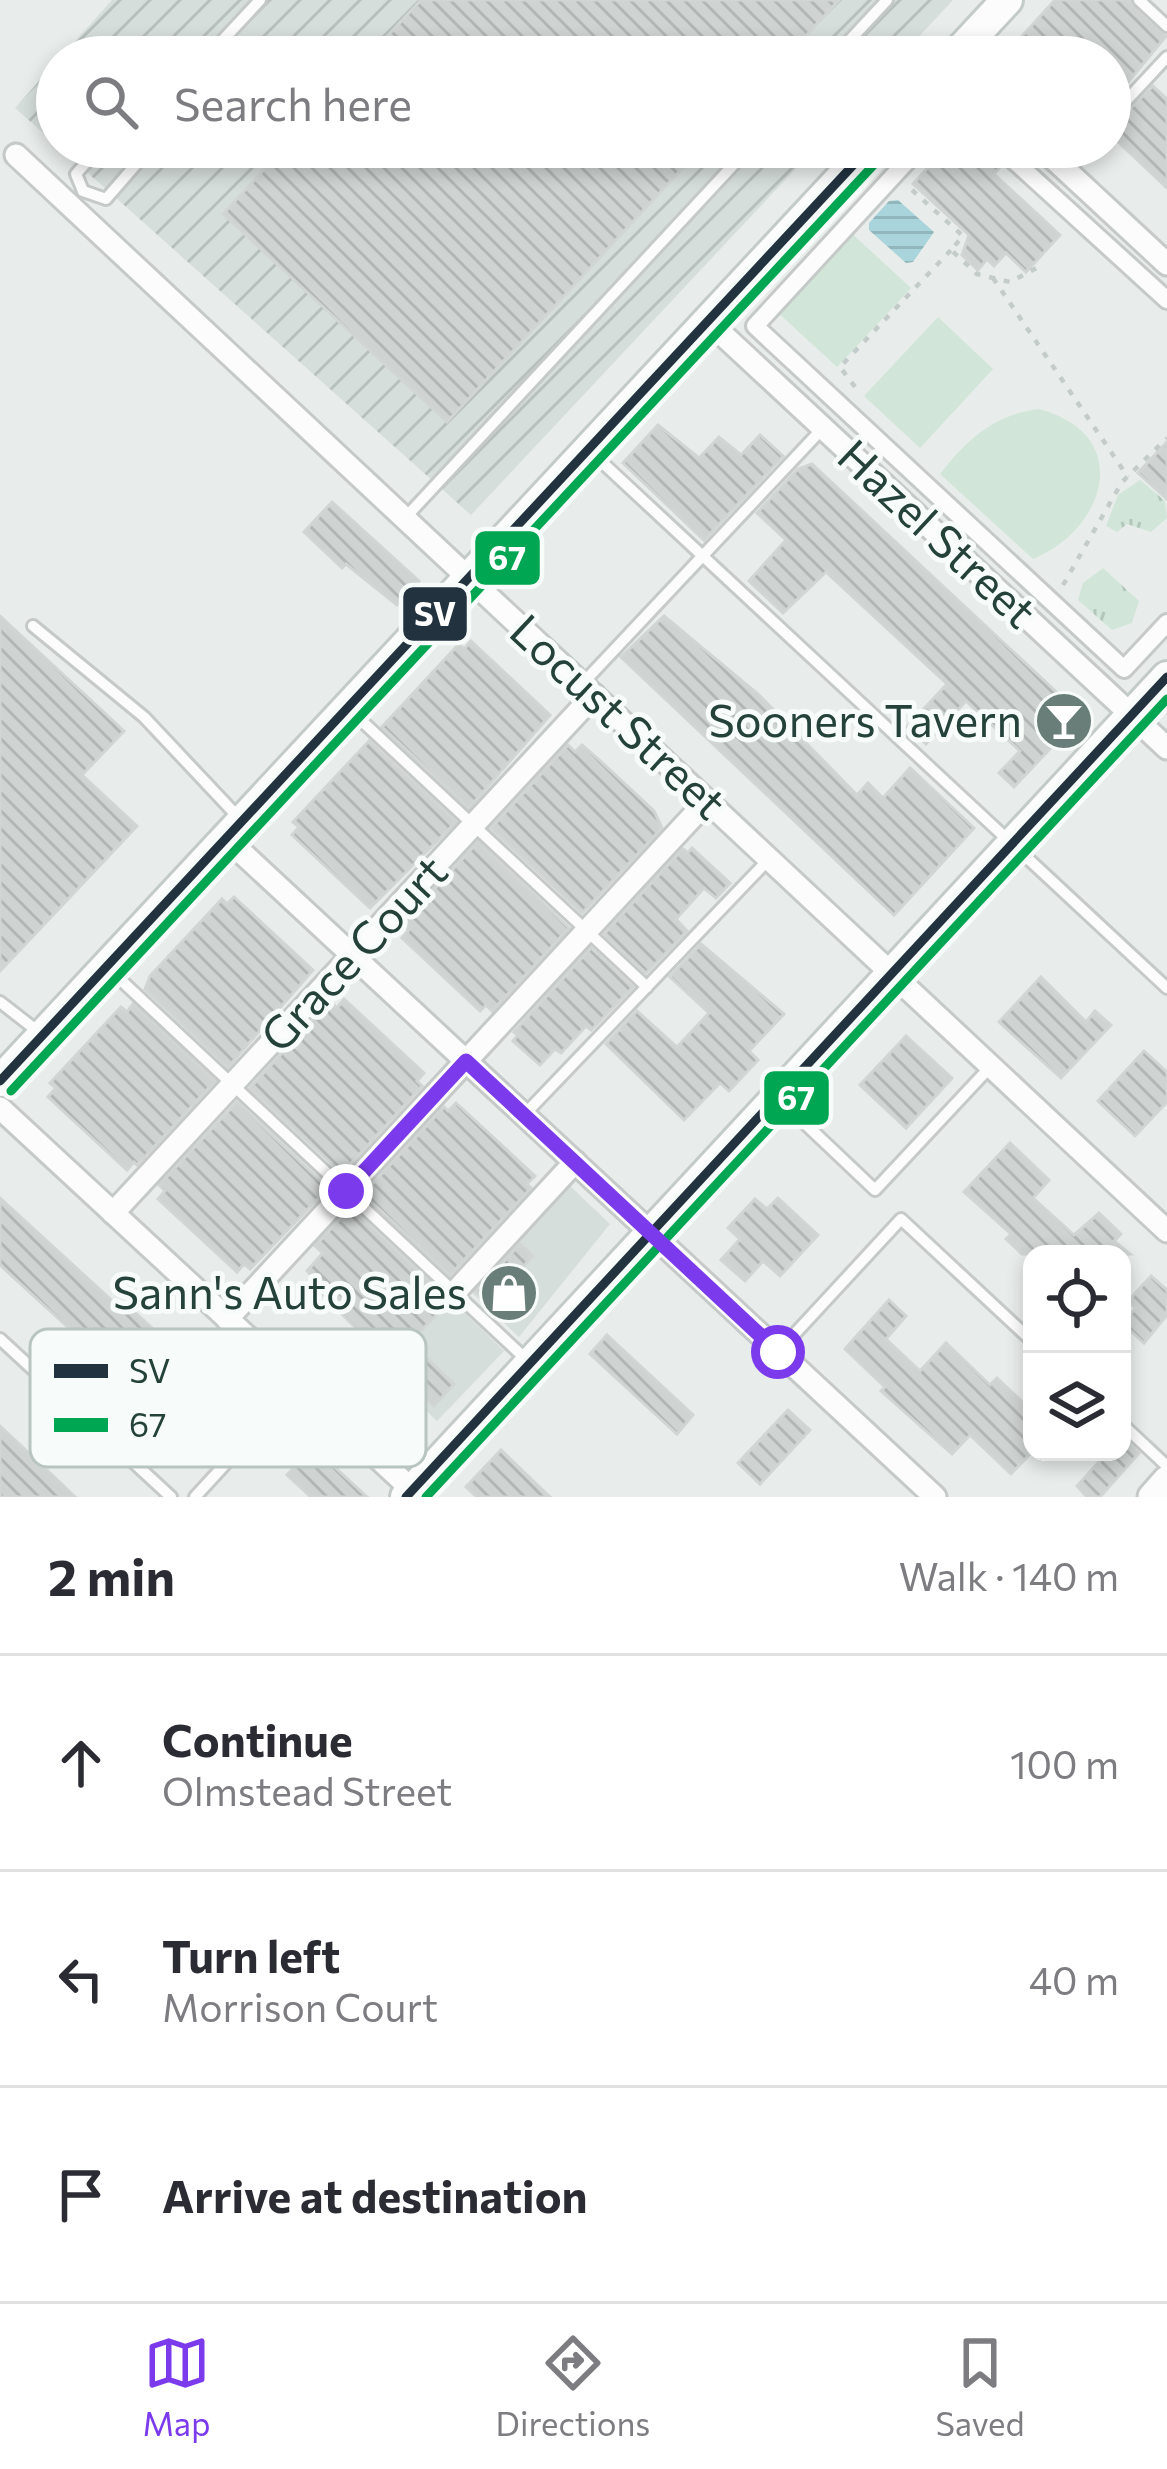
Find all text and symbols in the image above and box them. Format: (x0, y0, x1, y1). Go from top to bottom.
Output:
search box (36, 36, 1131, 168)
icon: search (78, 69, 144, 135)
text: Search here (174, 75, 412, 130)
street label: Hazel Street (828, 427, 1049, 638)
line badge: 67 (473, 529, 542, 587)
text: 67 (488, 536, 526, 577)
line badge: SV (401, 585, 469, 643)
text: SV (414, 592, 456, 633)
street label: Locust Street (501, 601, 739, 829)
bar icon: Sooners Tavern (1033, 690, 1095, 752)
place label: Sooners Tavern (708, 691, 1022, 746)
street label: Grace Court (248, 843, 457, 1062)
line badge: 67 (762, 1069, 831, 1127)
text: 67 (777, 1076, 815, 1117)
route end (319, 1164, 373, 1218)
map controls (1023, 1245, 1131, 1461)
button: locate (1023, 1245, 1131, 1353)
shop icon: Sann's Auto Sales (478, 1262, 540, 1324)
place label: Sann's Auto Sales (112, 1263, 467, 1318)
route start (751, 1325, 805, 1379)
legend (30, 1329, 426, 1467)
text: SV (129, 1349, 170, 1390)
button: layers (1023, 1353, 1131, 1461)
text: 67 (129, 1403, 166, 1444)
text: 2 min (48, 1544, 175, 1607)
text: Walk · 140 m (899, 1551, 1119, 1599)
text: Continue (162, 1711, 353, 1766)
icon: ahead (48, 1730, 114, 1796)
text: 100 m (1010, 1739, 1119, 1787)
text: Olmstead Street (162, 1766, 452, 1814)
text: Turn left (162, 1927, 340, 1982)
icon: left (48, 1946, 114, 2012)
text: 40 m (1029, 1955, 1119, 2003)
text: Morrison Court (162, 1982, 438, 2030)
icon: arrive (48, 2162, 114, 2228)
text: Arrive at destination (162, 2167, 588, 2222)
tab: Map (143, 2330, 211, 2443)
tab: Directions (496, 2330, 650, 2443)
tab: Saved (935, 2330, 1024, 2443)

